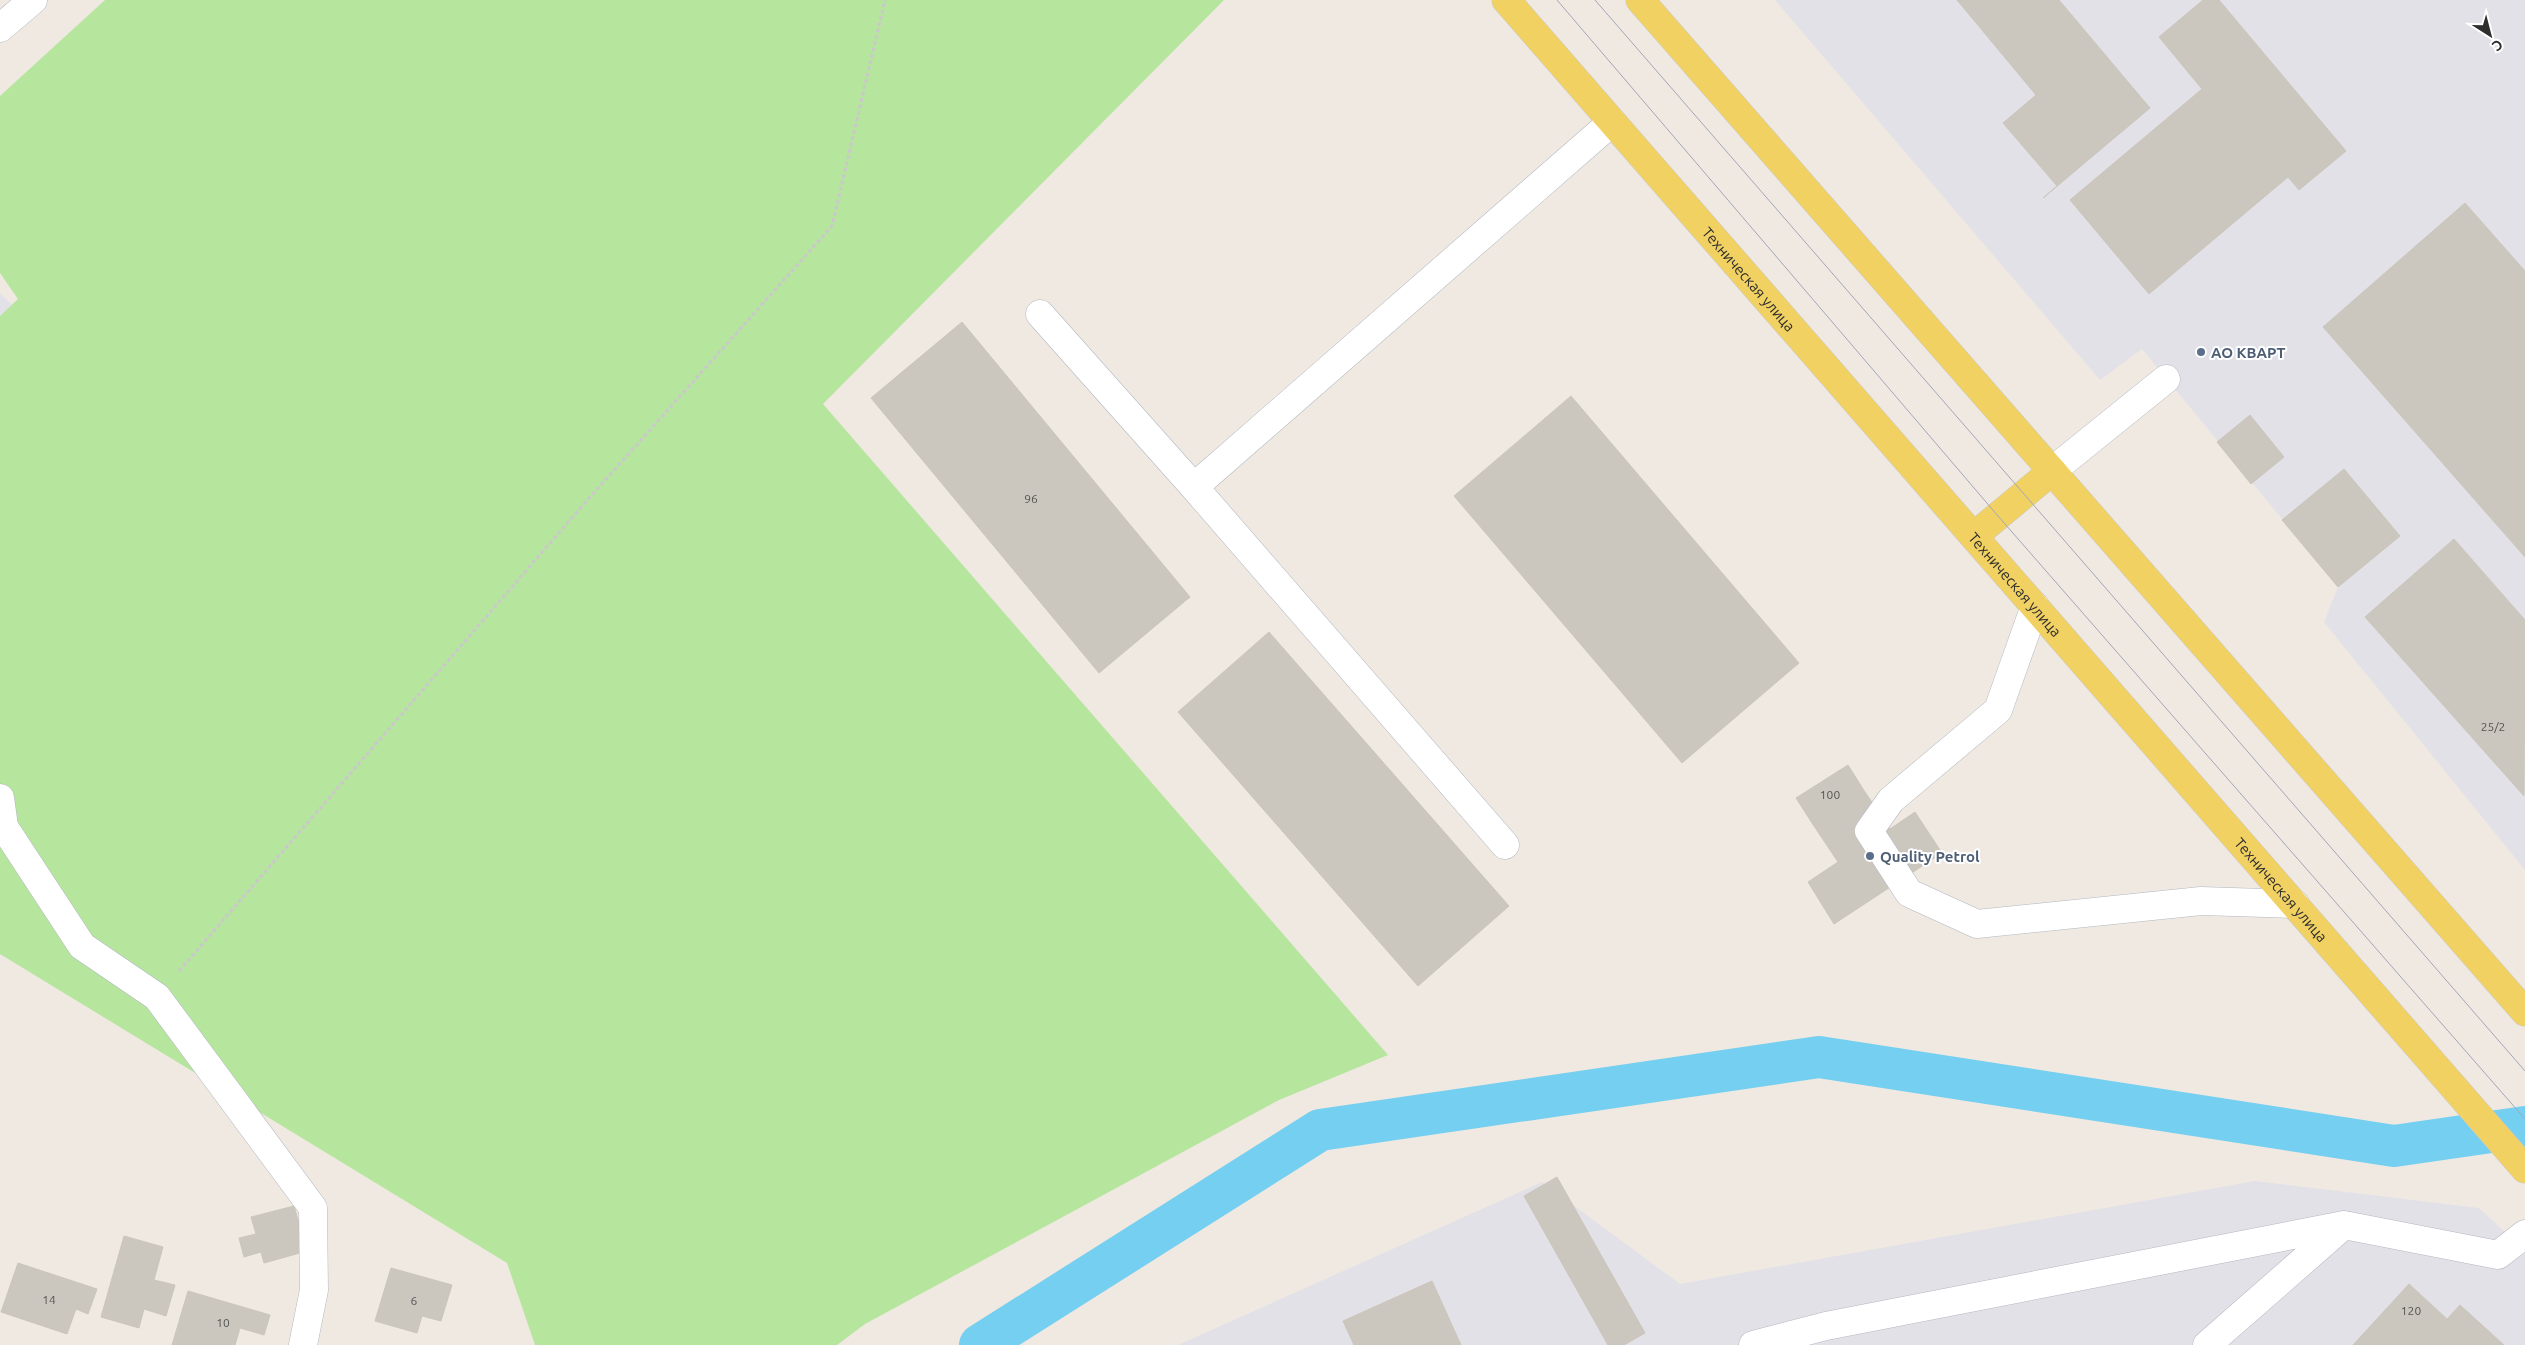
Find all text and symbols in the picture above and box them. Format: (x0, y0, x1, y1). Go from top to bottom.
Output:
north arrow (2465, 10, 2515, 60)
text: С (2489, 36, 2506, 55)
street label: Техническая улица (1699, 223, 1799, 334)
place label: АО КВАРТ (2211, 344, 2286, 361)
marker: АО КВАРТ (2195, 346, 2207, 358)
house number: 96 (1024, 492, 1038, 505)
street label: Техническая улица (1965, 529, 2065, 640)
house number: 25/2 (2481, 720, 2505, 733)
house number: 100 (1820, 788, 1840, 801)
street label: Техническая улица (2231, 834, 2331, 945)
place label: Quality Petrol (1880, 848, 1980, 865)
marker: Quality Petrol (1864, 850, 1876, 862)
house number: 14 (42, 1293, 56, 1306)
house number: 6 (411, 1294, 418, 1307)
house number: 120 (2401, 1304, 2421, 1317)
house number: 10 (216, 1316, 230, 1329)

